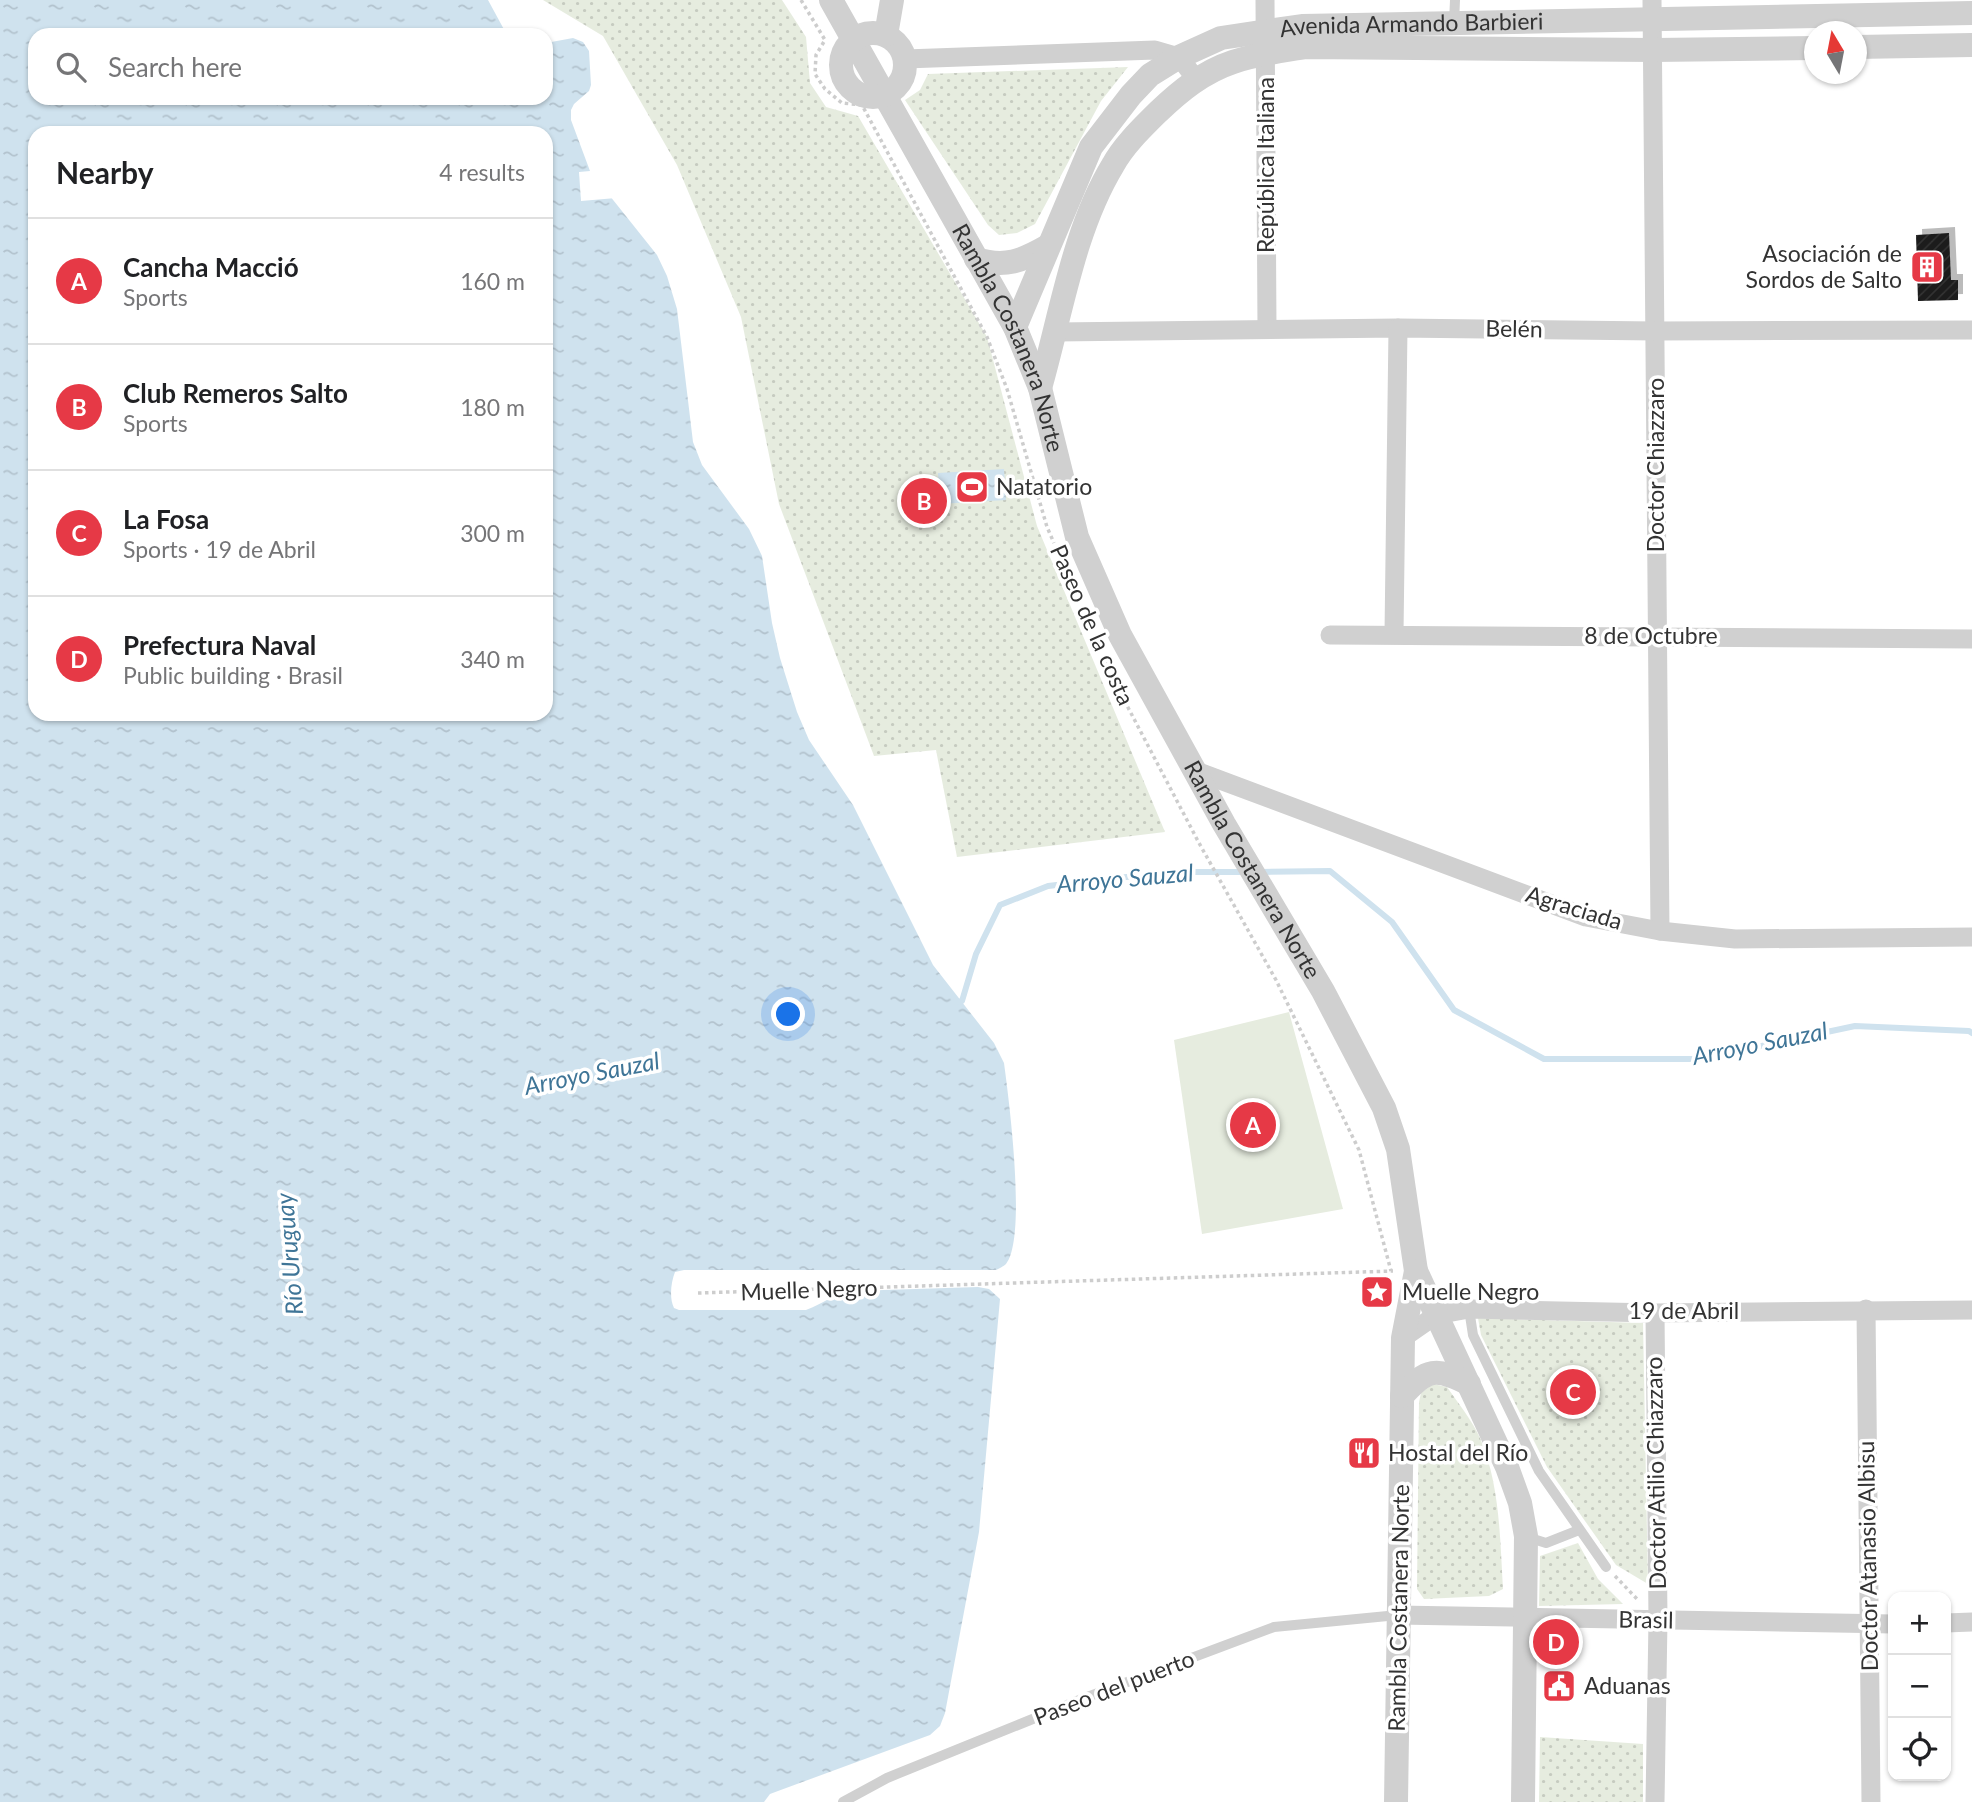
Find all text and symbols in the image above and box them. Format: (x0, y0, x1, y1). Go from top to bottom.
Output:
street label: Avenida Armando Barbieri (1277, 6, 1544, 42)
north arrow (1804, 21, 1867, 84)
search box (28, 28, 553, 105)
icon: search (52, 48, 90, 86)
text: Search here (108, 51, 242, 83)
street label: República Italiana (1251, 77, 1279, 253)
text: Nearby (56, 154, 154, 190)
text: 4 results (439, 158, 525, 186)
street label: Rambla Costanera Norte (947, 219, 1070, 455)
place label: Asociación de Sordos de Salto (1746, 239, 1902, 293)
building icon: Asociación de Sordos de Salto (1908, 248, 1946, 286)
text: Cancha Macció (123, 251, 299, 283)
text: A (71, 267, 87, 295)
text: 160 m (460, 267, 525, 295)
text: Sports (123, 283, 188, 311)
street label: Belén (1485, 314, 1543, 342)
text: Club Remeros Salto (123, 377, 348, 409)
street label: Doctor Chiazzaro (1641, 378, 1669, 552)
text: B (71, 393, 87, 421)
text: 180 m (460, 393, 525, 421)
text: Sports (123, 409, 188, 437)
sports icon: Natatorio (953, 468, 991, 506)
place label: Natatorio (996, 472, 1092, 500)
pin: B (901, 475, 947, 527)
text: La Fosa (123, 503, 209, 535)
text: C (71, 519, 87, 547)
text: 300 m (460, 519, 525, 547)
text: Sports · 19 de Abril (123, 535, 316, 563)
street label: Paseo de la costa (1045, 540, 1141, 709)
street label: 8 de Octubre (1584, 621, 1718, 649)
text: Prefectura Naval (123, 629, 316, 661)
text: D (70, 645, 88, 673)
text: 340 m (460, 645, 525, 673)
text: Public building · Brasil (123, 661, 343, 689)
street label: Rambla Costanera Norte (1179, 755, 1327, 983)
water label: Arroyo Sauzal (1054, 857, 1195, 898)
street label: Agraciada (1523, 879, 1626, 935)
your location (771, 997, 805, 1031)
water label: Arroyo Sauzal (1689, 1015, 1830, 1070)
water label: Arroyo Sauzal (521, 1045, 662, 1100)
pin: A (1230, 1099, 1276, 1151)
water label: Río Uruguay (269, 1191, 308, 1316)
street label: Muelle Negro (740, 1273, 878, 1305)
place icon: Muelle Negro (1358, 1273, 1396, 1311)
place label: Muelle Negro (1402, 1277, 1539, 1305)
street label: 19 de Abril (1629, 1296, 1739, 1324)
street label: Doctor Atilio Chiazzaro (1639, 1356, 1671, 1590)
pin: C (1550, 1366, 1596, 1418)
restaurant icon: Hostal del Río (1345, 1434, 1383, 1472)
place label: Hostal del Río (1388, 1438, 1528, 1466)
street label: Doctor Atanasio Albisu (1851, 1441, 1883, 1671)
street label: Rambla Costanera Norte (1382, 1484, 1414, 1732)
map controls (1888, 1592, 1951, 1781)
button: + (1888, 1592, 1951, 1655)
street label: Brasil (1618, 1605, 1674, 1633)
pin: D (1533, 1616, 1579, 1668)
street label: Paseo del puerto (1029, 1644, 1198, 1731)
button: − (1888, 1655, 1951, 1718)
public building icon: Aduanas (1540, 1667, 1578, 1705)
place label: Aduanas (1584, 1671, 1671, 1699)
button: locate (1888, 1718, 1951, 1781)

